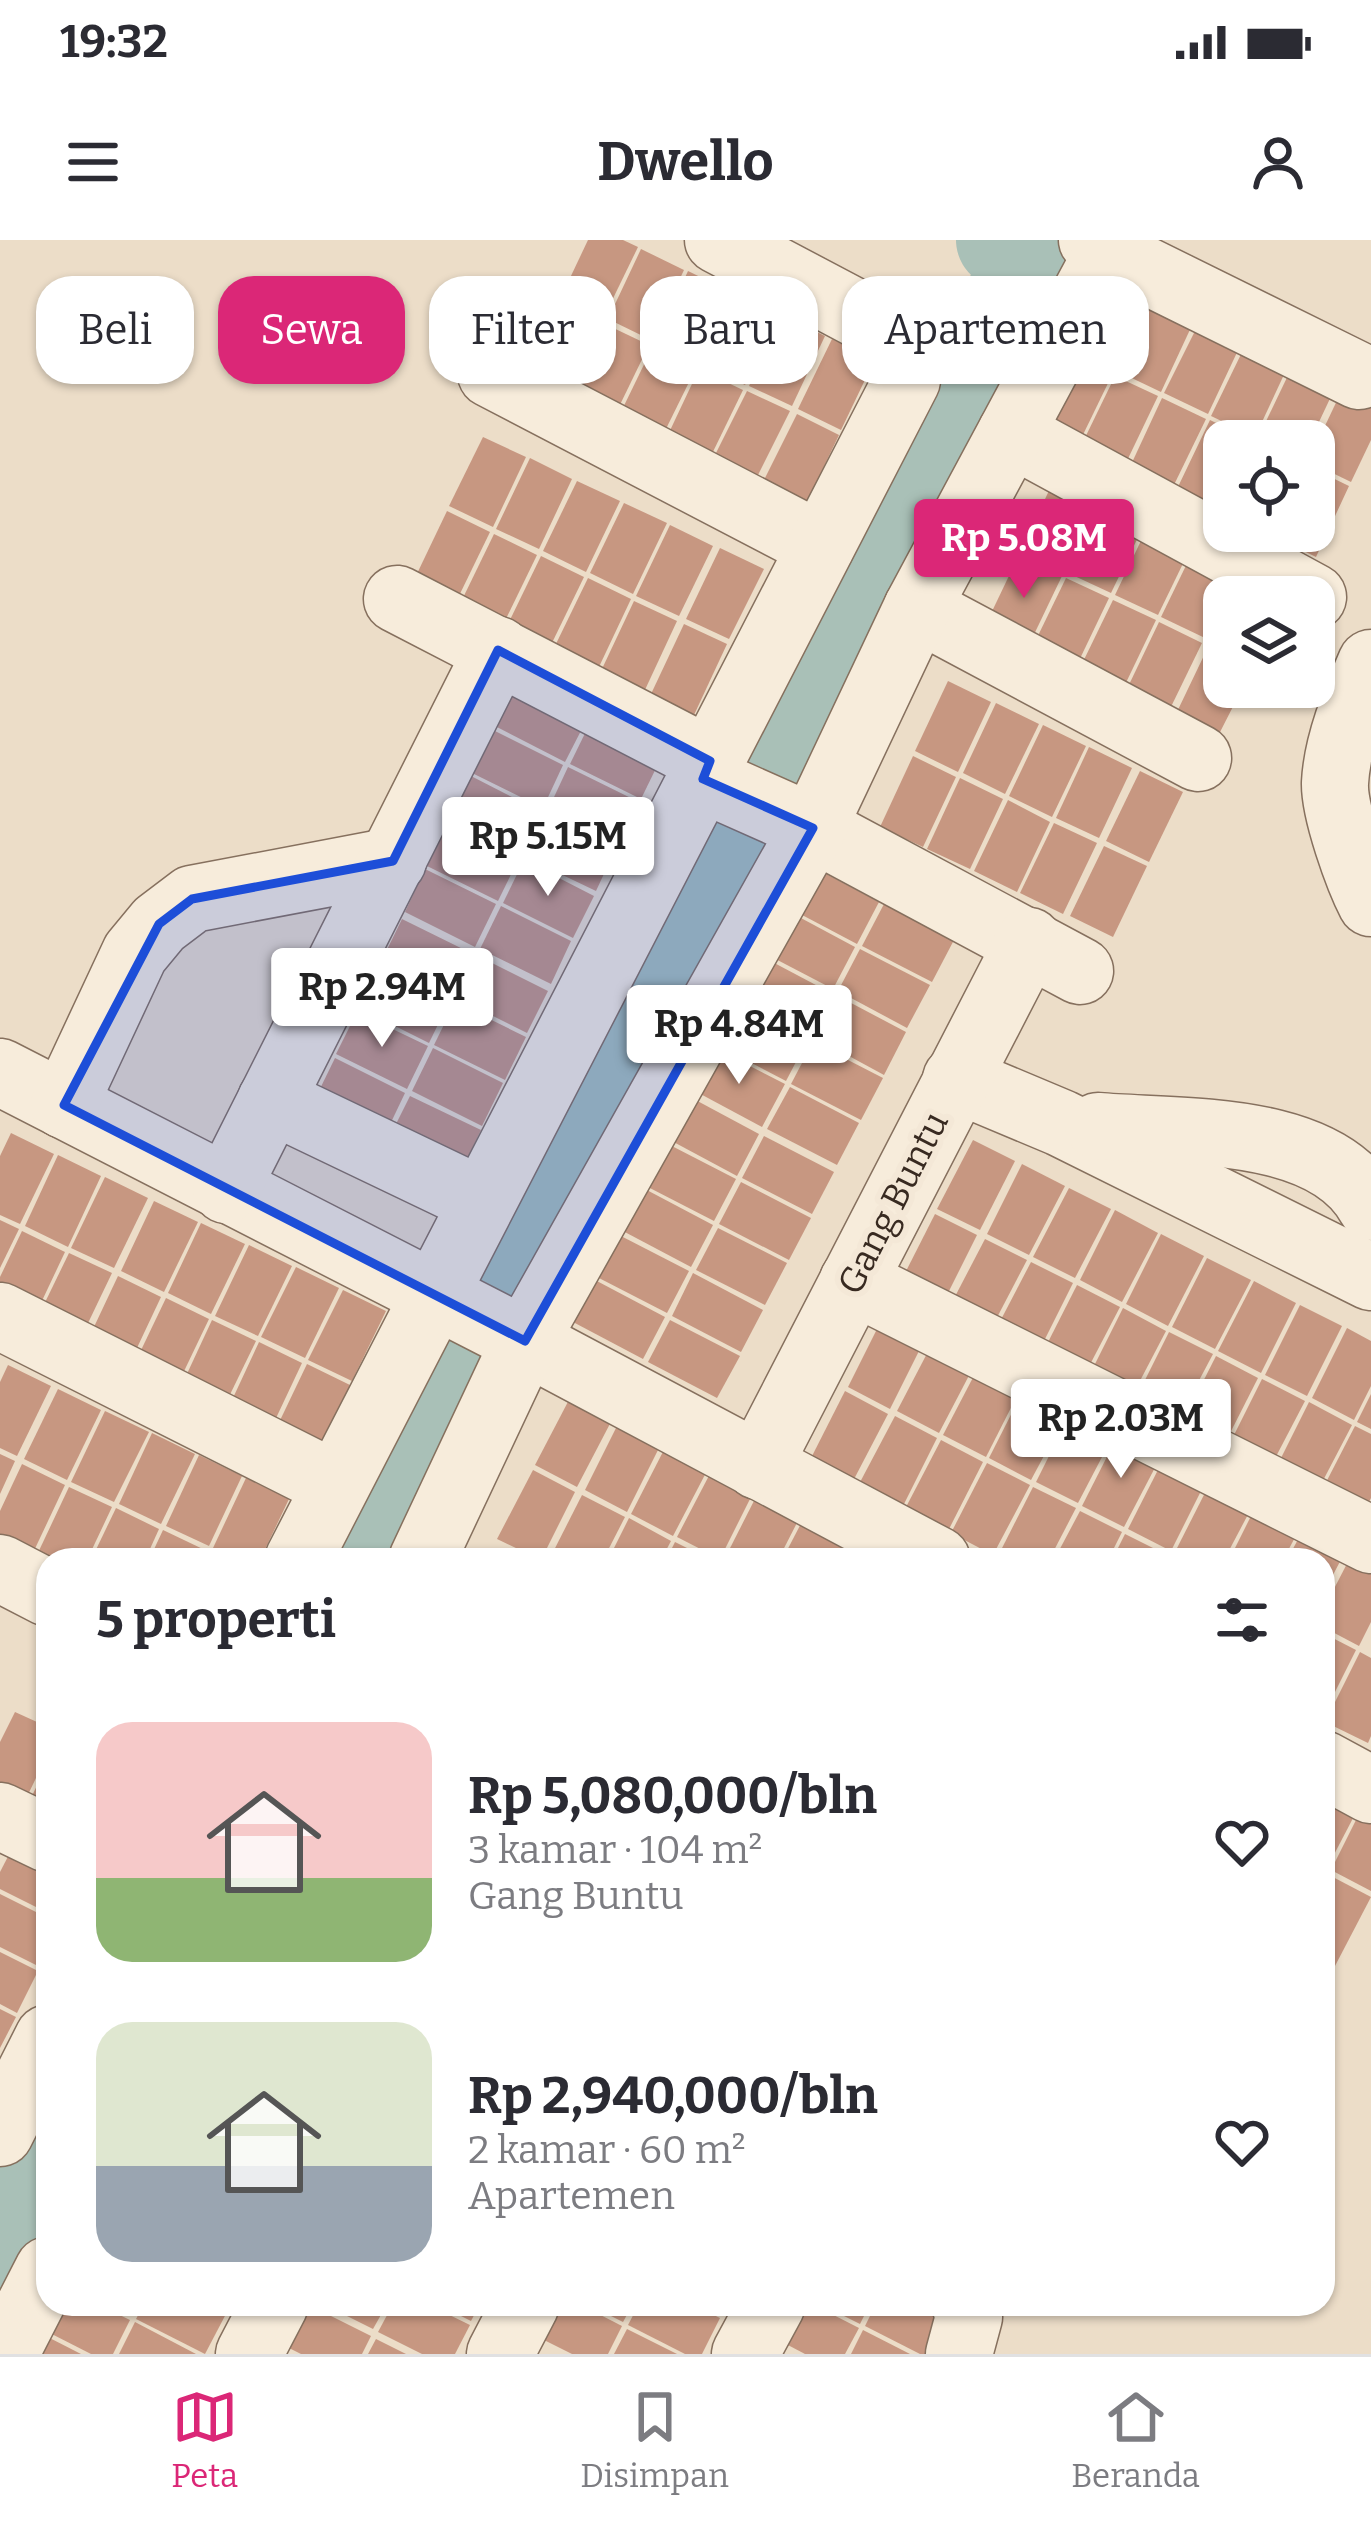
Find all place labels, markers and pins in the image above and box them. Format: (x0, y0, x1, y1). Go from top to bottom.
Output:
pin: Rp 5.08M (900, 499, 1148, 601)
pin: Rp 5.15M (424, 797, 672, 899)
pin: Rp 2.94M (258, 948, 506, 1050)
pin: Rp 4.84M (615, 985, 863, 1087)
pin: Rp 2.03M (997, 1379, 1245, 1481)

